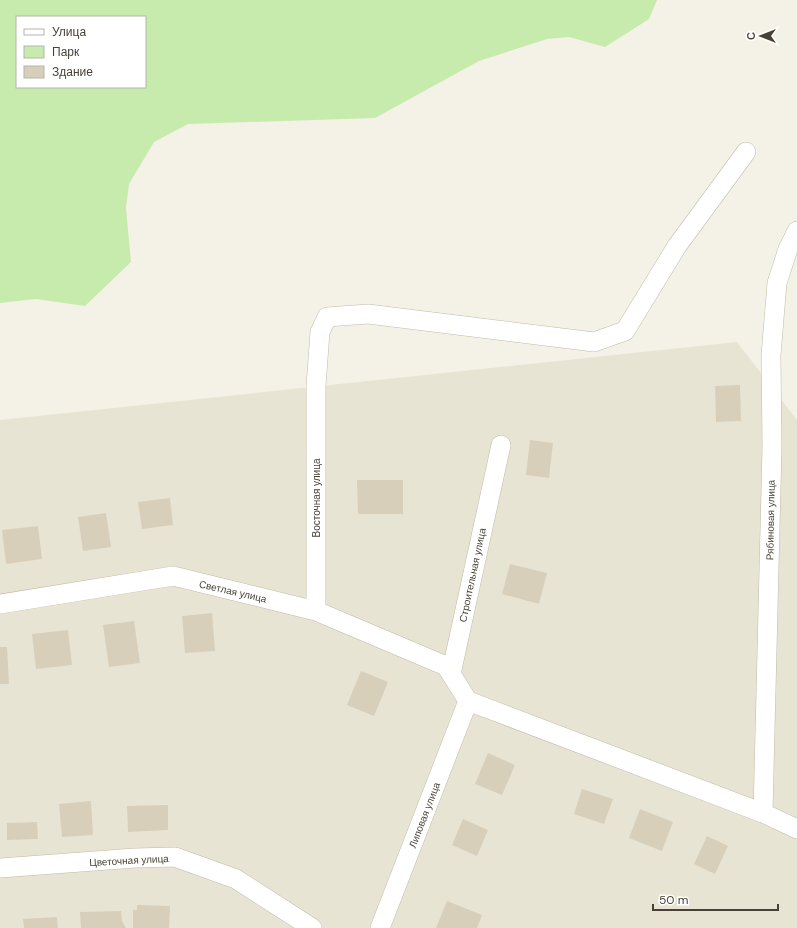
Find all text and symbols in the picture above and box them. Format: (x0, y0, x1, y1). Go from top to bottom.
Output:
legend (16, 16, 146, 88)
north arrow (741, 16, 781, 56)
text: Улица (52, 24, 86, 40)
text: С (744, 32, 758, 40)
text: Парк (52, 44, 80, 60)
text: Здание (52, 64, 93, 80)
street label: Восточная улица (310, 458, 323, 537)
street label: Рябиновая улица (763, 479, 778, 560)
street label: Строительная улица (456, 526, 489, 623)
street label: Светлая улица (198, 577, 268, 606)
street label: Липовая улица (406, 780, 443, 850)
street label: Цветочная улица (89, 852, 169, 869)
scale bar (653, 886, 778, 912)
text: 50 m (659, 892, 688, 908)

